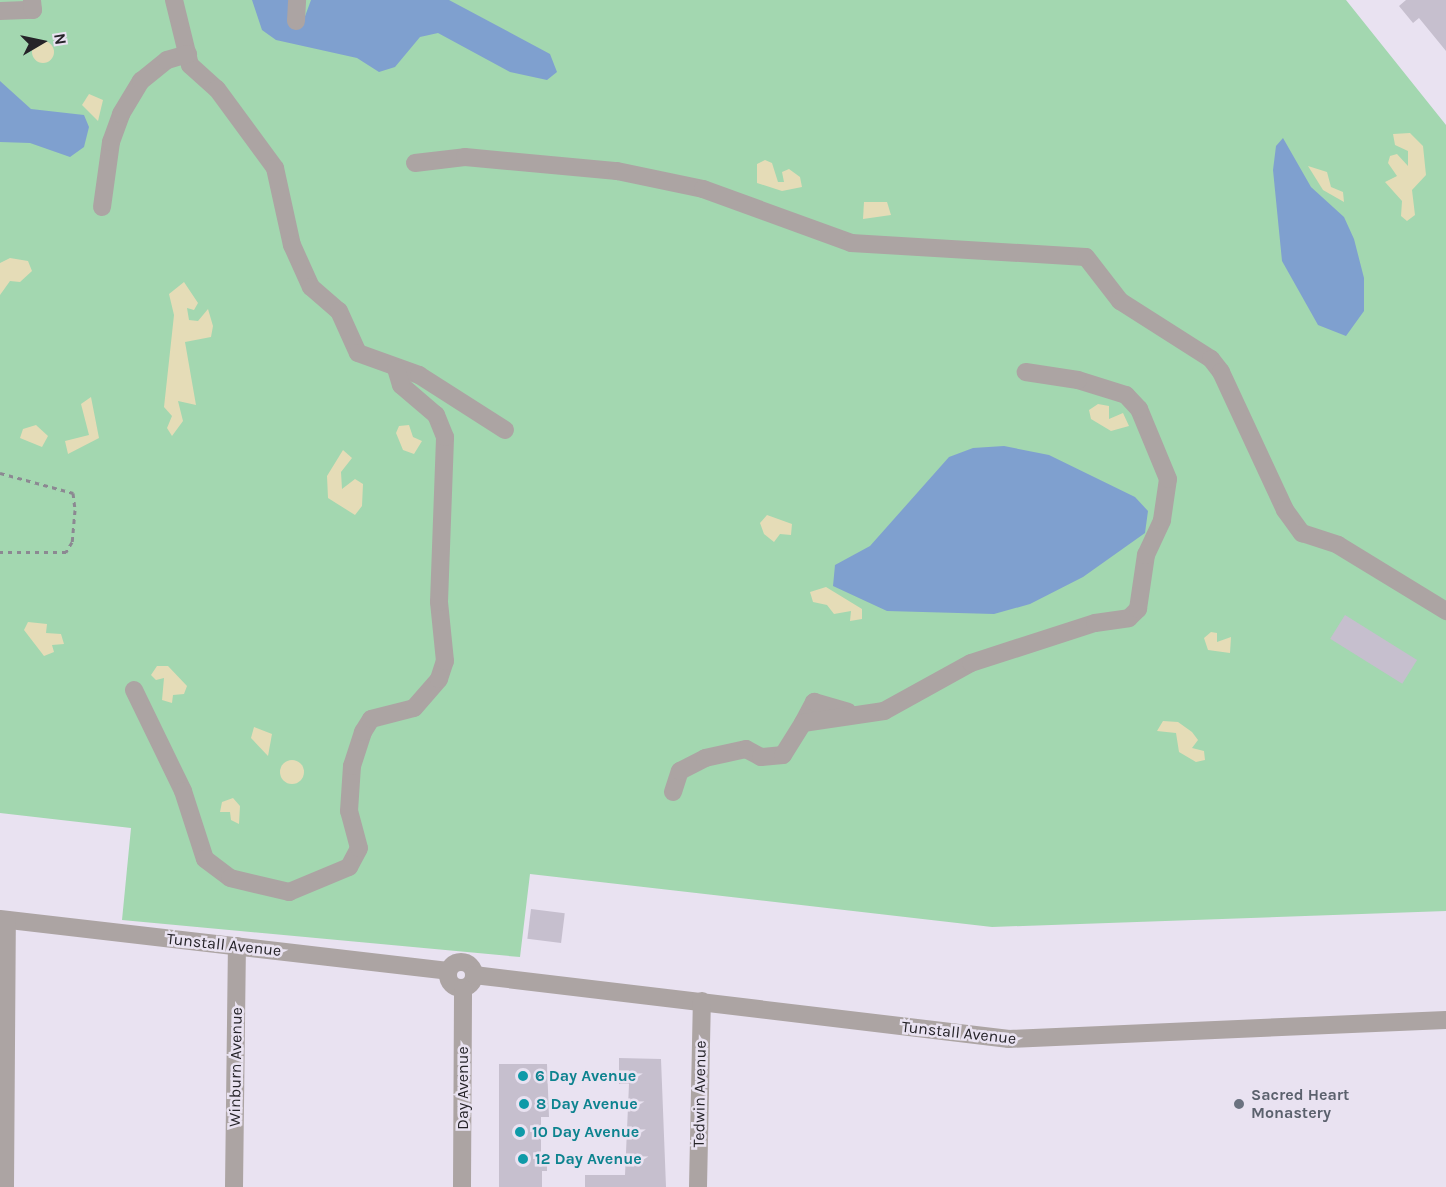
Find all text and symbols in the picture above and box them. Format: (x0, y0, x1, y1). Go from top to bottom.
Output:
north arrow (12, 12, 72, 72)
text: N (50, 32, 71, 46)
street label: Tunstall Avenue (166, 929, 282, 961)
street label: Winburn Avenue (225, 1007, 247, 1127)
street label: Tunstall Avenue (901, 1017, 1017, 1049)
street label: Tedwin Avenue (689, 1040, 711, 1148)
street label: Day Avenue (453, 1046, 473, 1130)
place label: 6 Day Avenue (535, 1066, 636, 1086)
marker: 6 Day Avenue (516, 1069, 530, 1083)
place label: Sacred Heart Monastery (1251, 1085, 1349, 1123)
place label: 8 Day Avenue (536, 1094, 638, 1114)
marker: 8 Day Avenue (517, 1097, 531, 1111)
marker: Sacred Heart Monastery (1232, 1097, 1246, 1111)
place label: 10 Day Avenue (532, 1122, 639, 1142)
marker: 10 Day Avenue (513, 1125, 527, 1139)
place label: 12 Day Avenue (535, 1149, 642, 1169)
marker: 12 Day Avenue (516, 1152, 530, 1166)

